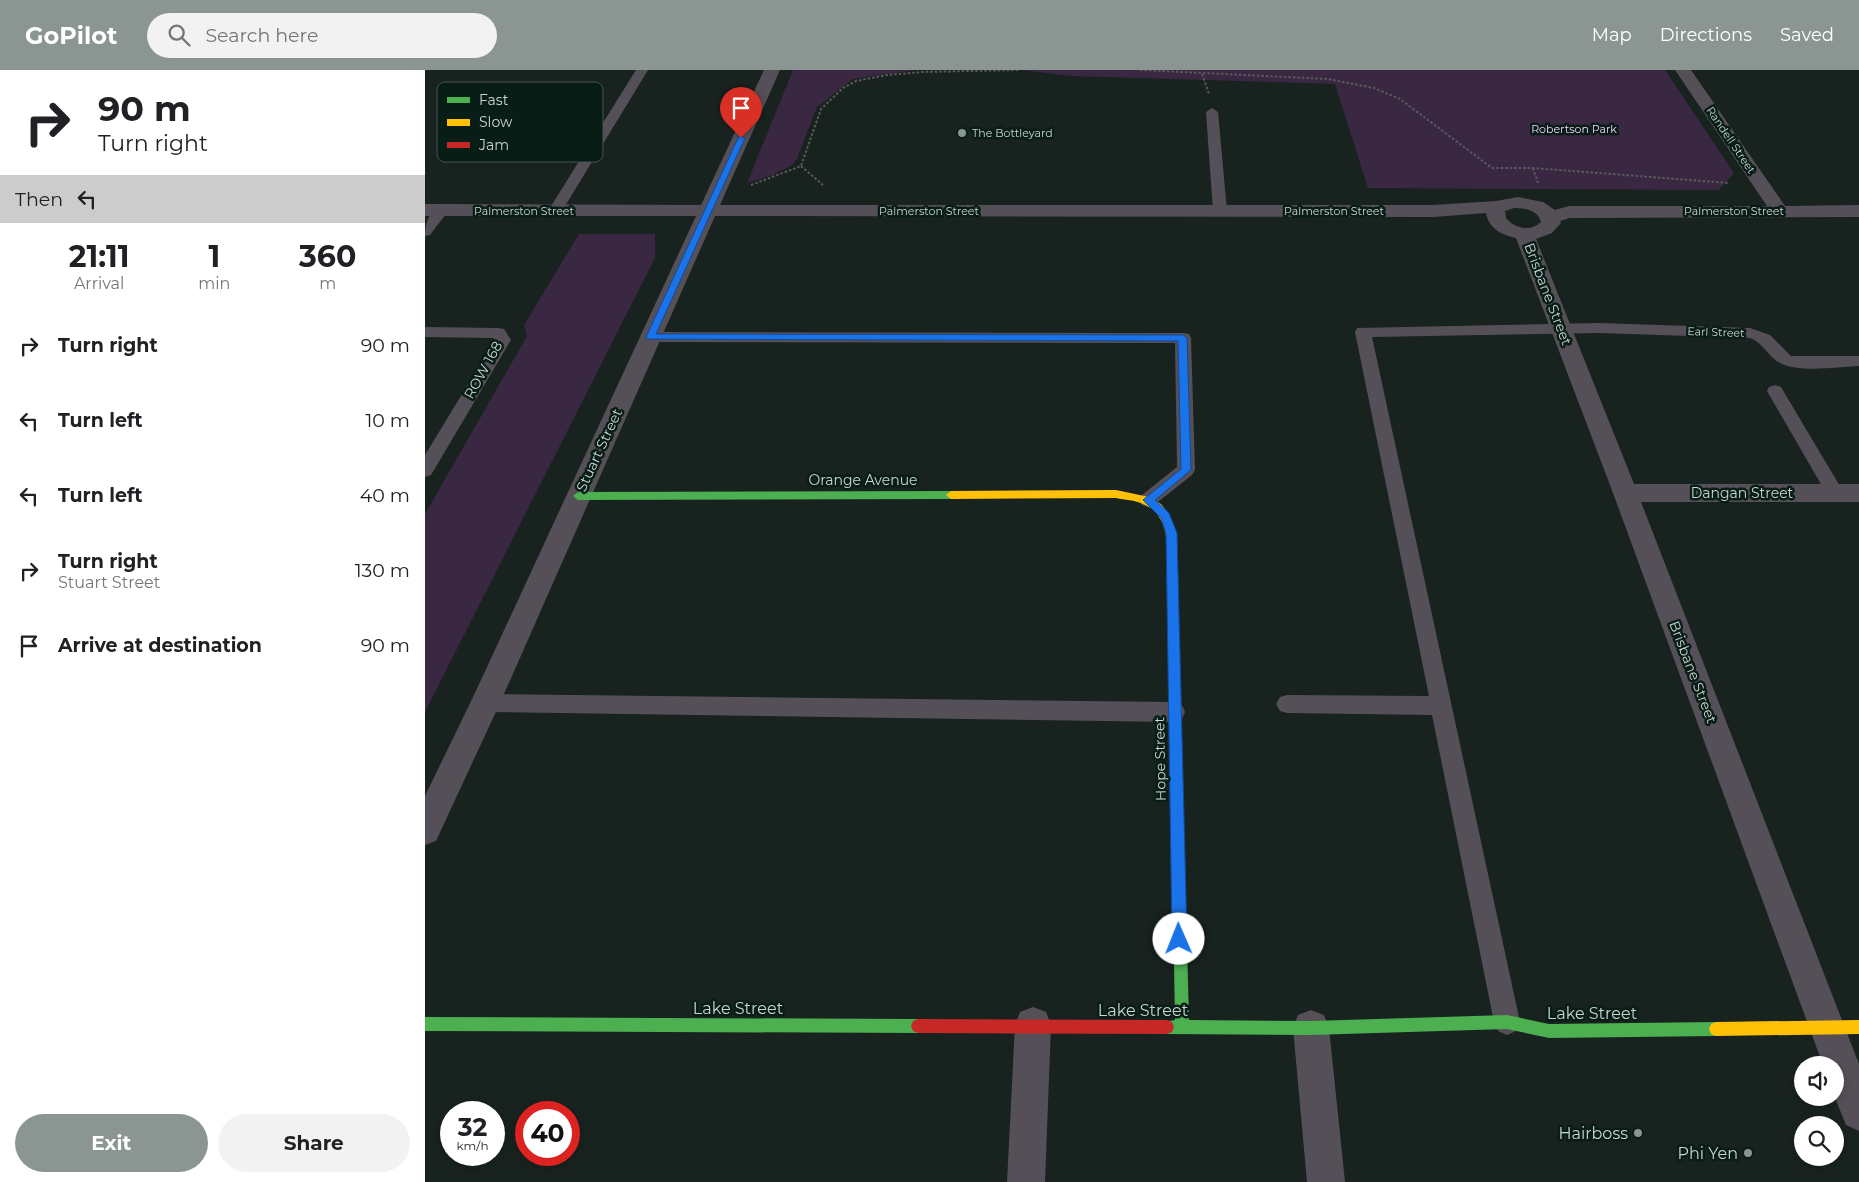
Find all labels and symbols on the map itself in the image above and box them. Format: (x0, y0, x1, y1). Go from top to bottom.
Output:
legend (437, 82, 603, 162)
pin (720, 87, 762, 138)
text: Fast (479, 91, 509, 109)
street label: Randell Street (1703, 104, 1759, 177)
text: Slow (479, 113, 513, 131)
park label: Robertson Park (1531, 122, 1617, 136)
place label: The Bottleyard (972, 126, 1053, 140)
marker: The Bottleyard (956, 127, 968, 139)
text: Jam (478, 136, 509, 154)
street label: Palmerston Street (474, 204, 575, 218)
street label: Palmerston Street (879, 204, 980, 218)
street label: Palmerston Street (1284, 204, 1385, 218)
street label: Palmerston Street (1684, 204, 1785, 218)
street label: Brisbane Street (1520, 240, 1576, 348)
street label: Earl Street (1687, 324, 1745, 340)
street label: ROW 168 (460, 338, 506, 402)
street label: Stuart Street (572, 405, 626, 494)
street label: Orange Avenue (808, 471, 918, 489)
street label: Dangan Street (1691, 484, 1794, 502)
street label: Brisbane Street (1665, 618, 1721, 726)
street label: Hope Street (1150, 716, 1170, 801)
position arrow (1152, 912, 1204, 964)
street label: Lake Street (693, 999, 784, 1018)
street label: Lake Street (1098, 1001, 1189, 1020)
street label: Lake Street (1547, 1004, 1638, 1023)
speed limit sign: 40 (515, 1101, 580, 1166)
place label: Hairboss (1558, 1124, 1628, 1143)
marker: Hairboss (1632, 1127, 1644, 1139)
place label: Phi Yen (1678, 1144, 1738, 1163)
marker: Phi Yen (1742, 1147, 1754, 1159)

